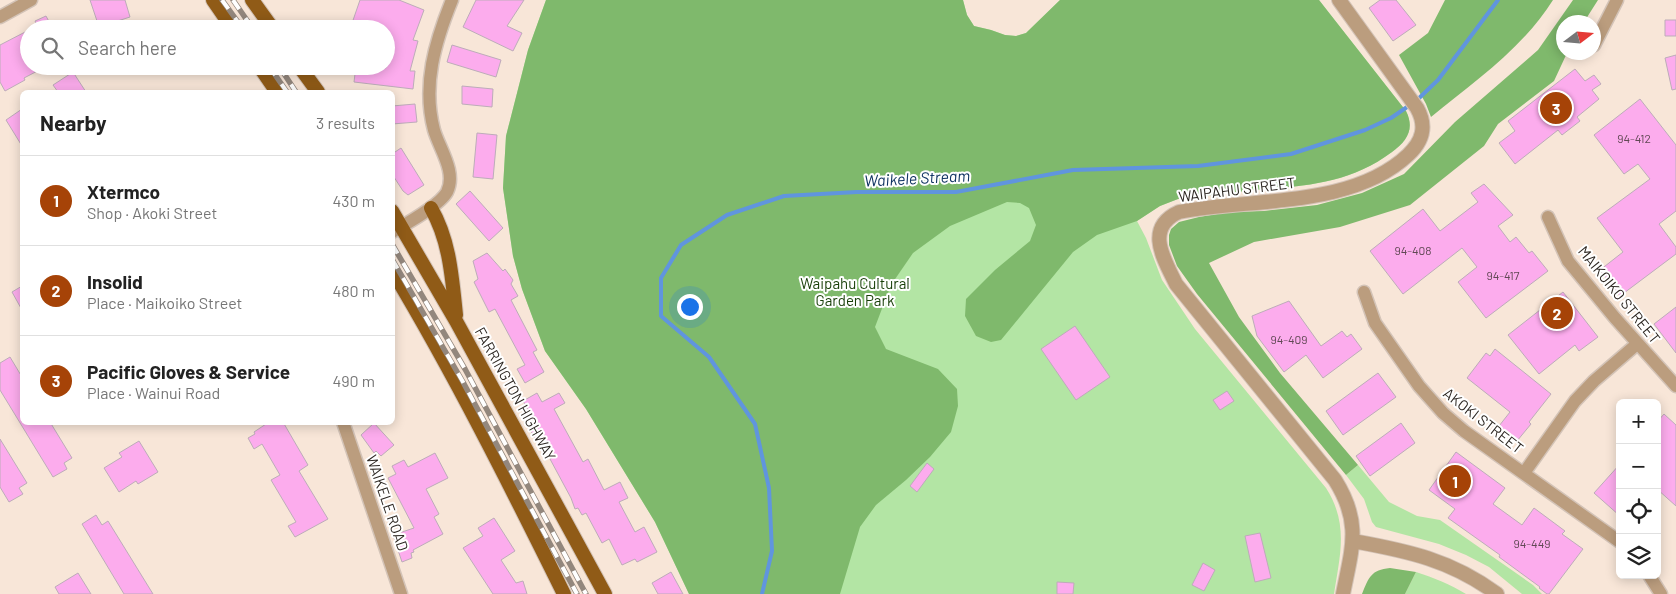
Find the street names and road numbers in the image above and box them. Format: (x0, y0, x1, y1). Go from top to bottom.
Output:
street label: WAIPAHU STREET (1177, 173, 1296, 205)
street label: MAIKOIKO STREET (1575, 242, 1665, 347)
street label: FARRINGTON HIGHWAY (472, 324, 560, 463)
street label: AKOKI STREET (1440, 383, 1527, 457)
street label: WAIKELE ROAD (363, 452, 413, 553)

